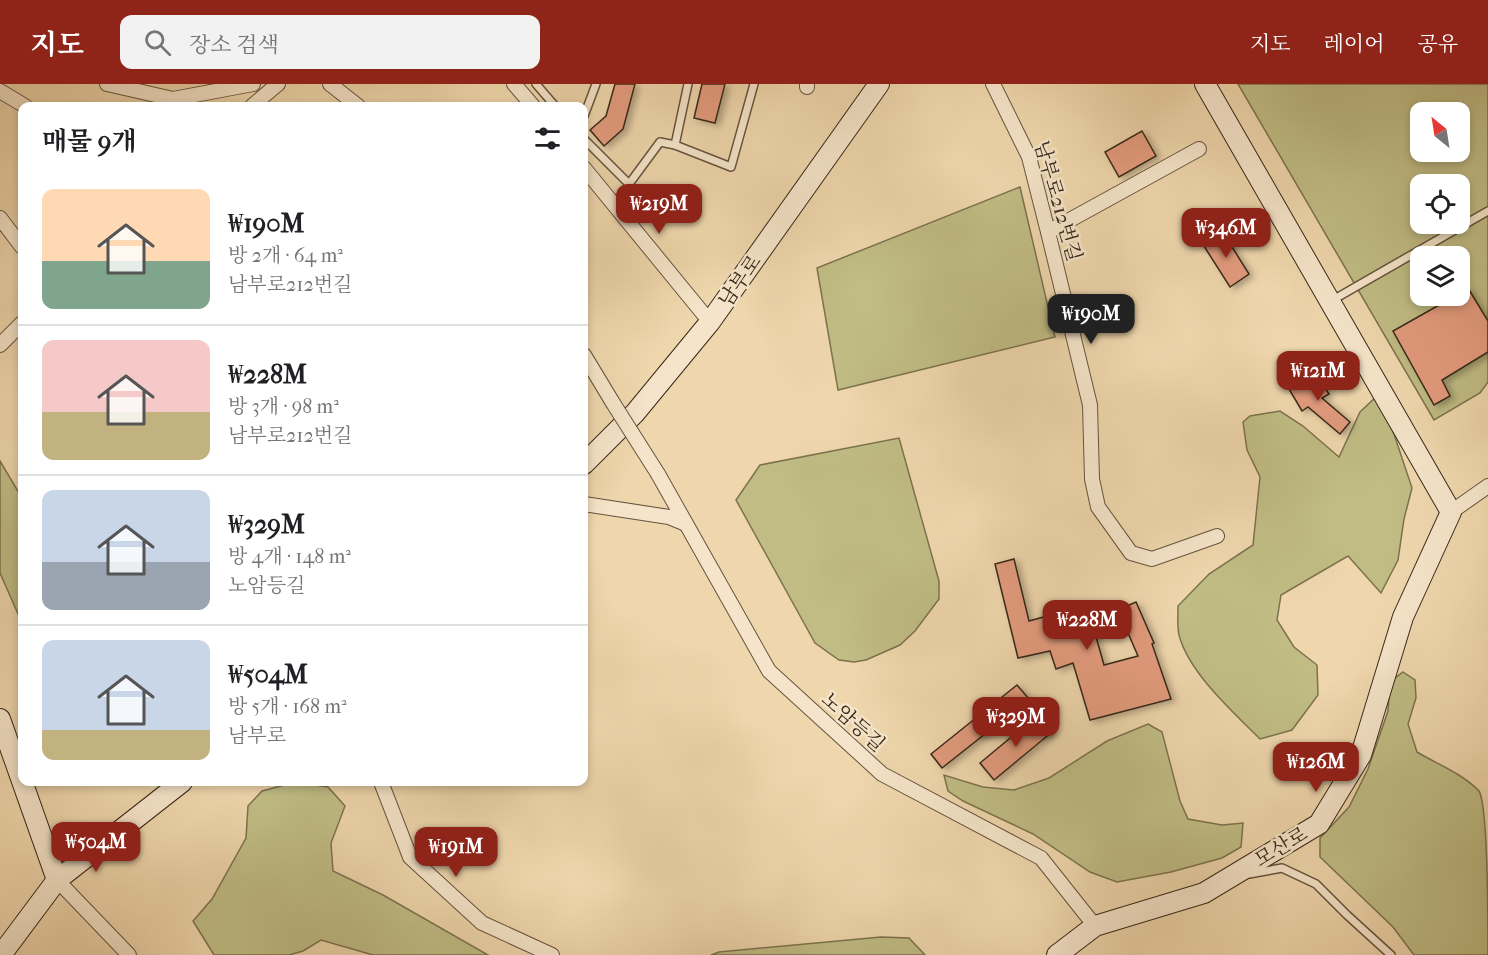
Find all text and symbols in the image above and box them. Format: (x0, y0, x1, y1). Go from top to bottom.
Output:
search box (120, 15, 540, 69)
icon: search (141, 26, 174, 59)
text: 지도 (30, 28, 84, 61)
text: 장소 검색 (189, 32, 279, 58)
text: 지도 (1250, 32, 1291, 56)
text: 레이어 (1324, 32, 1384, 56)
text: 공유 (1417, 32, 1458, 56)
north arrow (1410, 102, 1470, 162)
map controls (1410, 102, 1470, 306)
icon: filters (531, 122, 564, 155)
text: 매물 9개 (42, 126, 137, 157)
street label: 남부로212번길 (1030, 138, 1086, 264)
button: locate (1410, 174, 1470, 234)
pin: ₩219M (617, 184, 701, 235)
text: ₩219M (630, 192, 688, 215)
text: ₩190M (228, 208, 304, 239)
pin: ₩346M (1184, 208, 1268, 259)
icon: home (90, 213, 162, 285)
text: ₩346M (1196, 216, 1256, 239)
text: 방 2개 · 64 m² (228, 244, 343, 267)
button: layers (1410, 246, 1470, 306)
street label: 남부로 (714, 251, 766, 311)
text: 남부로212번길 (228, 273, 352, 296)
pin: ₩190M (1049, 294, 1133, 345)
text: ₩190M (1062, 302, 1120, 325)
pin: ₩121M (1276, 351, 1360, 402)
text: ₩228M (228, 359, 307, 390)
text: ₩121M (1291, 359, 1345, 382)
icon: home (90, 364, 162, 436)
text: 방 3개 · 98 m² (228, 395, 339, 418)
text: 남부로212번길 (228, 424, 352, 447)
text: ₩329M (228, 509, 305, 540)
icon: home (90, 514, 162, 586)
text: 방 4개 · 148 m² (228, 545, 351, 568)
text: 노암등길 (228, 574, 305, 597)
pin: ₩228M (1045, 600, 1129, 651)
text: ₩228M (1057, 608, 1117, 631)
text: ₩504M (228, 659, 308, 690)
icon: home (90, 664, 162, 736)
street label: 노암등길 (817, 688, 889, 756)
text: 방 5개 · 168 m² (228, 695, 347, 718)
pin: ₩329M (974, 697, 1058, 748)
text: ₩329M (986, 705, 1046, 728)
text: 남부로 (228, 724, 286, 747)
pin: ₩126M (1274, 742, 1358, 793)
text: ₩126M (1287, 750, 1345, 773)
pin: ₩504M (54, 822, 138, 873)
street label: 모산로 (1250, 822, 1312, 872)
pin: ₩191M (414, 827, 498, 878)
text: ₩504M (65, 830, 127, 853)
text: ₩191M (429, 835, 483, 858)

